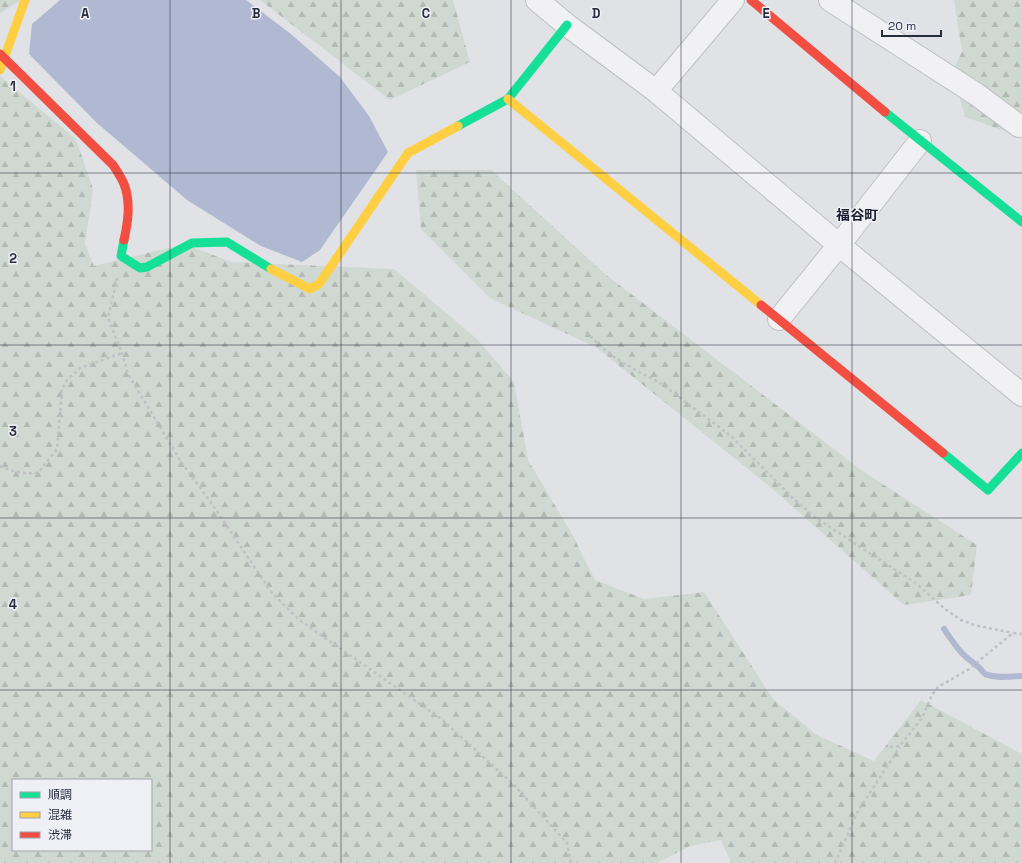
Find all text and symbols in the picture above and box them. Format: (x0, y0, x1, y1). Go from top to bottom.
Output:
text: A (81, 5, 90, 22)
text: B (252, 5, 261, 22)
text: C (422, 5, 430, 22)
text: D (592, 5, 601, 22)
text: E (762, 5, 770, 22)
scale bar (882, 12, 941, 38)
text: 20 m (888, 18, 916, 34)
text: 1 (10, 78, 16, 95)
district label: 福谷町 (836, 206, 878, 224)
text: 2 (9, 250, 17, 267)
text: 3 (9, 423, 17, 440)
text: 4 (9, 596, 17, 613)
legend (12, 779, 152, 851)
text: 順調 (48, 787, 72, 803)
text: 混雑 (48, 807, 72, 823)
text: 渋滞 (48, 827, 72, 843)

